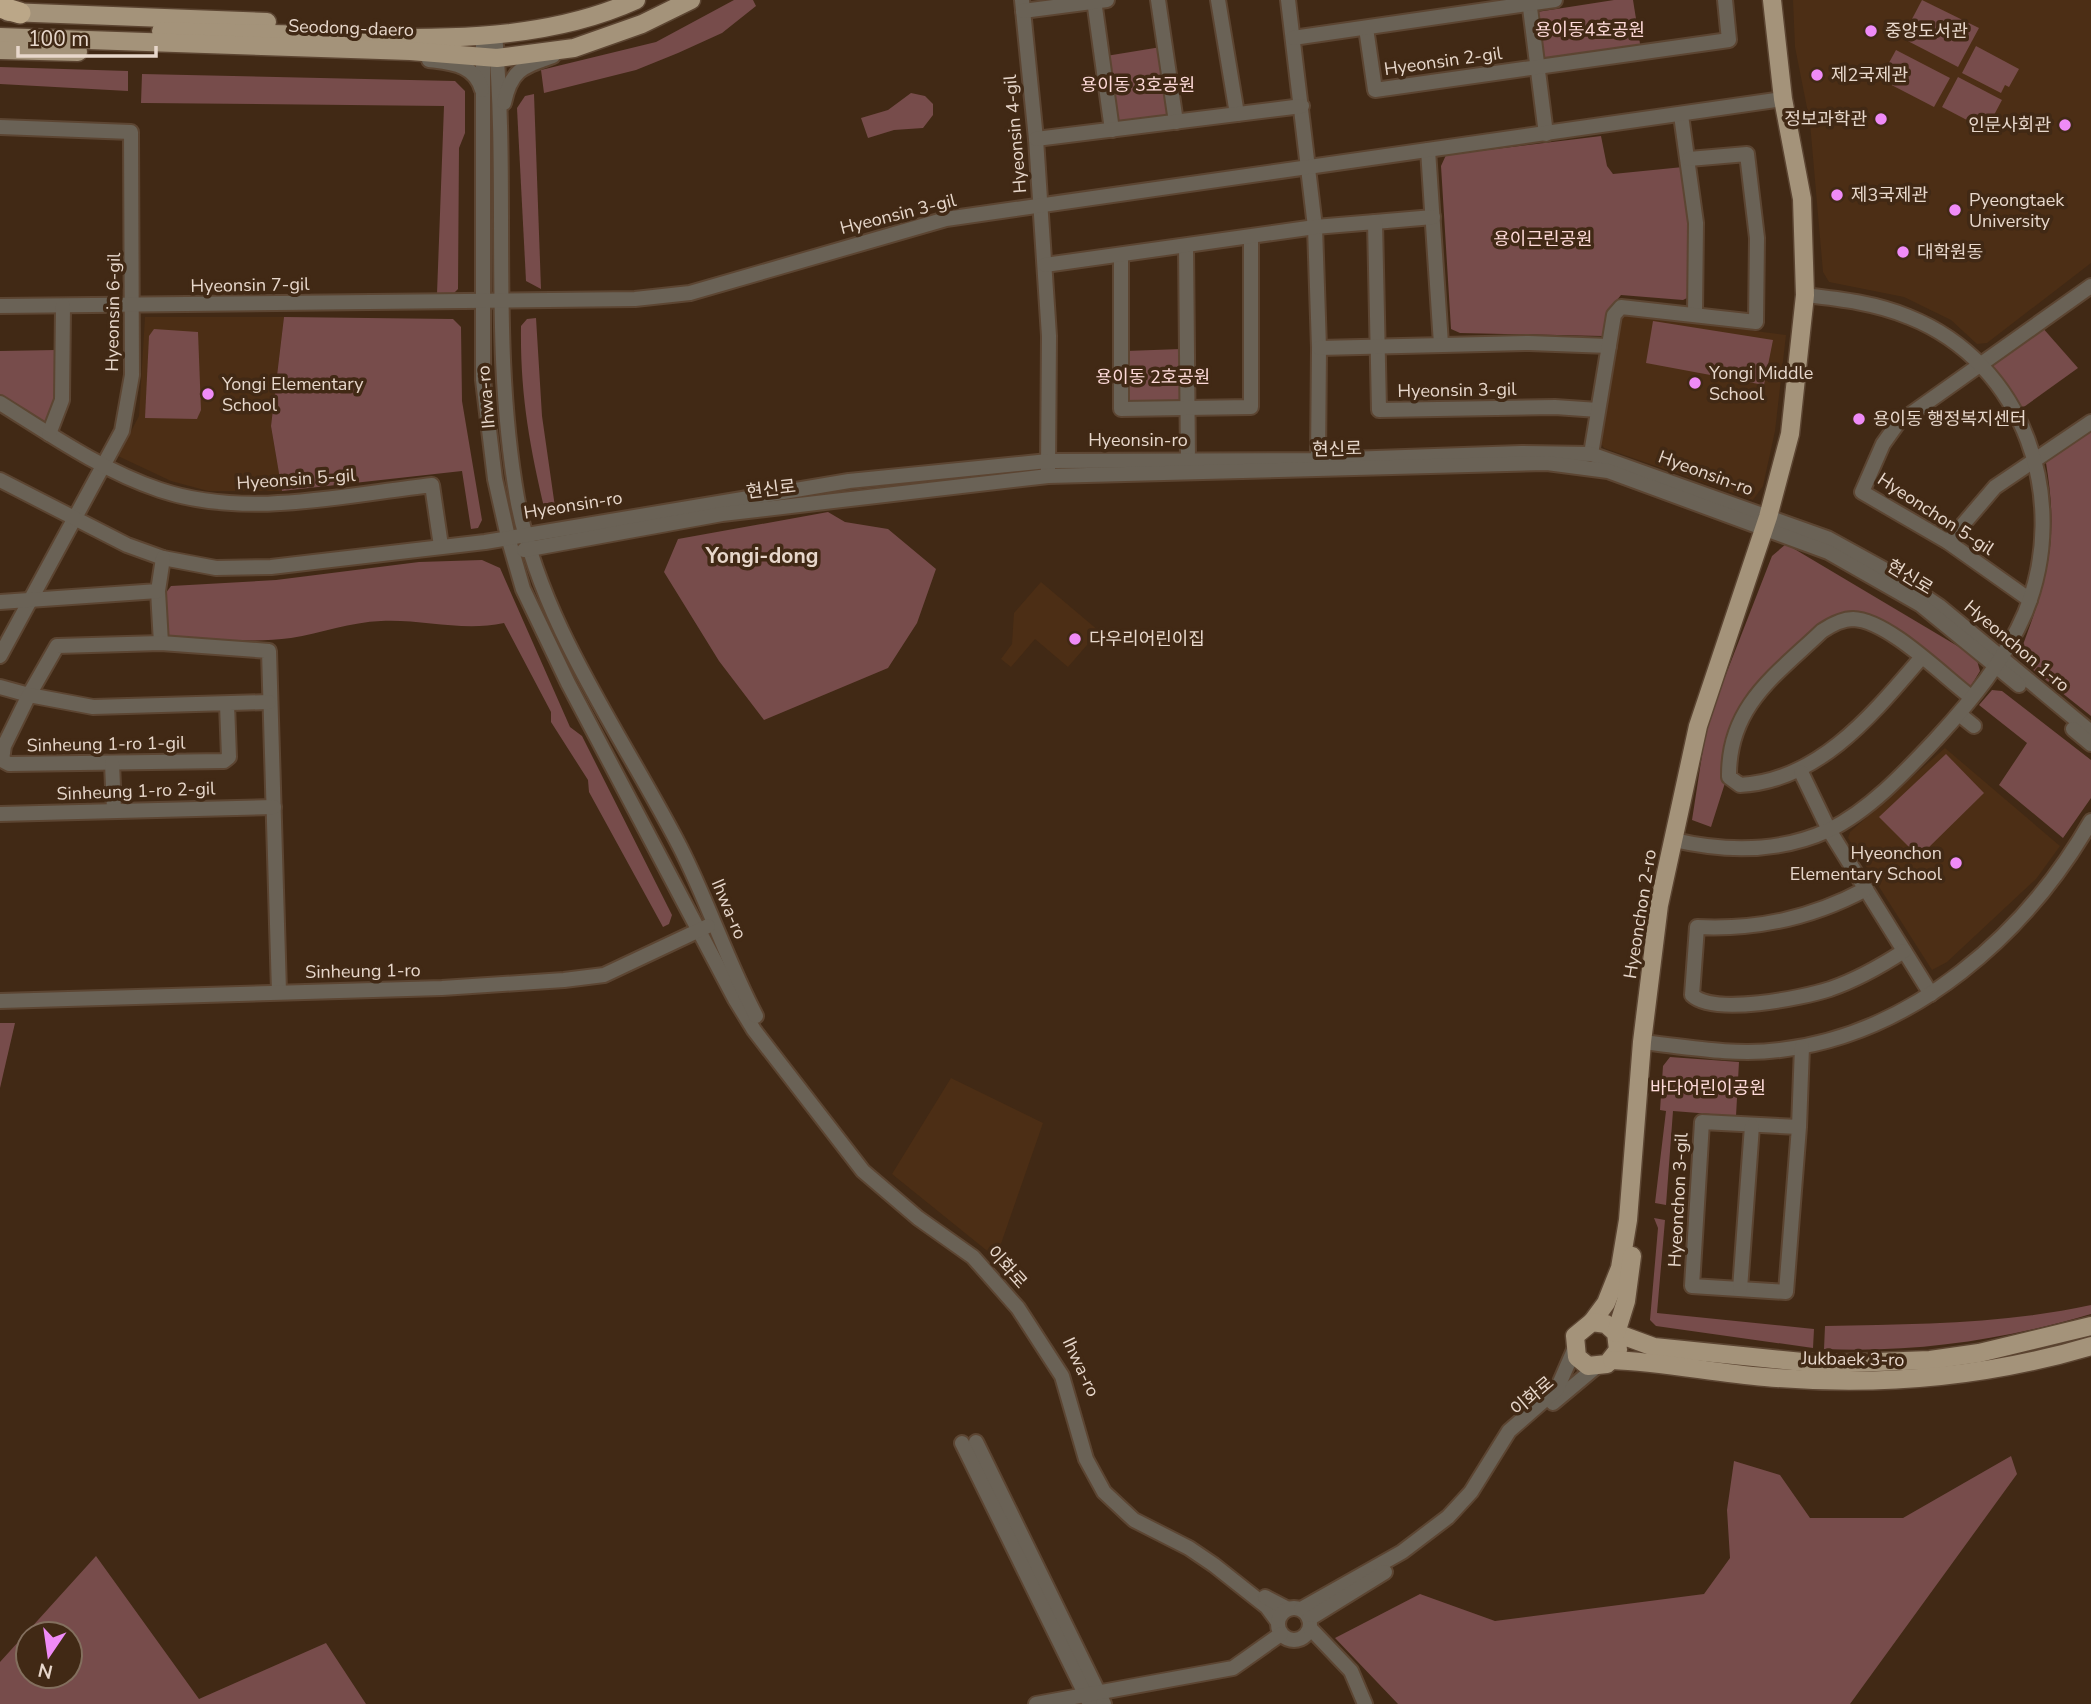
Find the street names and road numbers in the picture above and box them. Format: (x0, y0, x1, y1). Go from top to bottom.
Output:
street label: Seodong-daero (288, 14, 414, 42)
street label: Hyeonsin 2-gil (1382, 41, 1504, 81)
street label: Hyeonsin 4-gil (998, 73, 1032, 194)
street label: Hyeonsin 3-gil (837, 188, 959, 240)
street label: Hyeonsin 6-gil (100, 252, 126, 372)
street label: Hyeonsin 7-gil (190, 272, 310, 298)
street label: Ihwa-ro (471, 364, 501, 430)
street label: Hyeonsin 3-gil (1397, 377, 1517, 403)
street label: Hyeonsin-ro (1088, 428, 1188, 452)
street label: 현신로 (1312, 437, 1362, 461)
street label: Hyeonsin-ro (1655, 445, 1757, 501)
street label: Hyeonsin 5-gil (236, 463, 357, 495)
street label: Hyeonchon 5-gil (1873, 467, 2000, 561)
street label: 현신로 (745, 474, 797, 504)
street label: Hyeonsin-ro (522, 485, 624, 525)
street label: 현신로 (1883, 554, 1937, 600)
street label: Hyeonchon 1-ro (1959, 595, 2075, 697)
street label: Sinheung 1-ro 1-gil (26, 731, 186, 757)
street label: Sinheung 1-ro 2-gil (56, 776, 216, 806)
street label: Hyeonchon 2-ro (1618, 848, 1662, 980)
street label: Ihwa-ro (706, 875, 752, 943)
street label: Sinheung 1-ro (305, 958, 421, 984)
street label: Hyeonchon 3-gil (1662, 1131, 1694, 1268)
street label: 이화로 (981, 1241, 1033, 1293)
street label: Ihwa-ro (1057, 1333, 1105, 1401)
street label: Jukbaek 3-ro (1800, 1346, 1905, 1372)
street label: 이화로 (1505, 1371, 1559, 1421)

